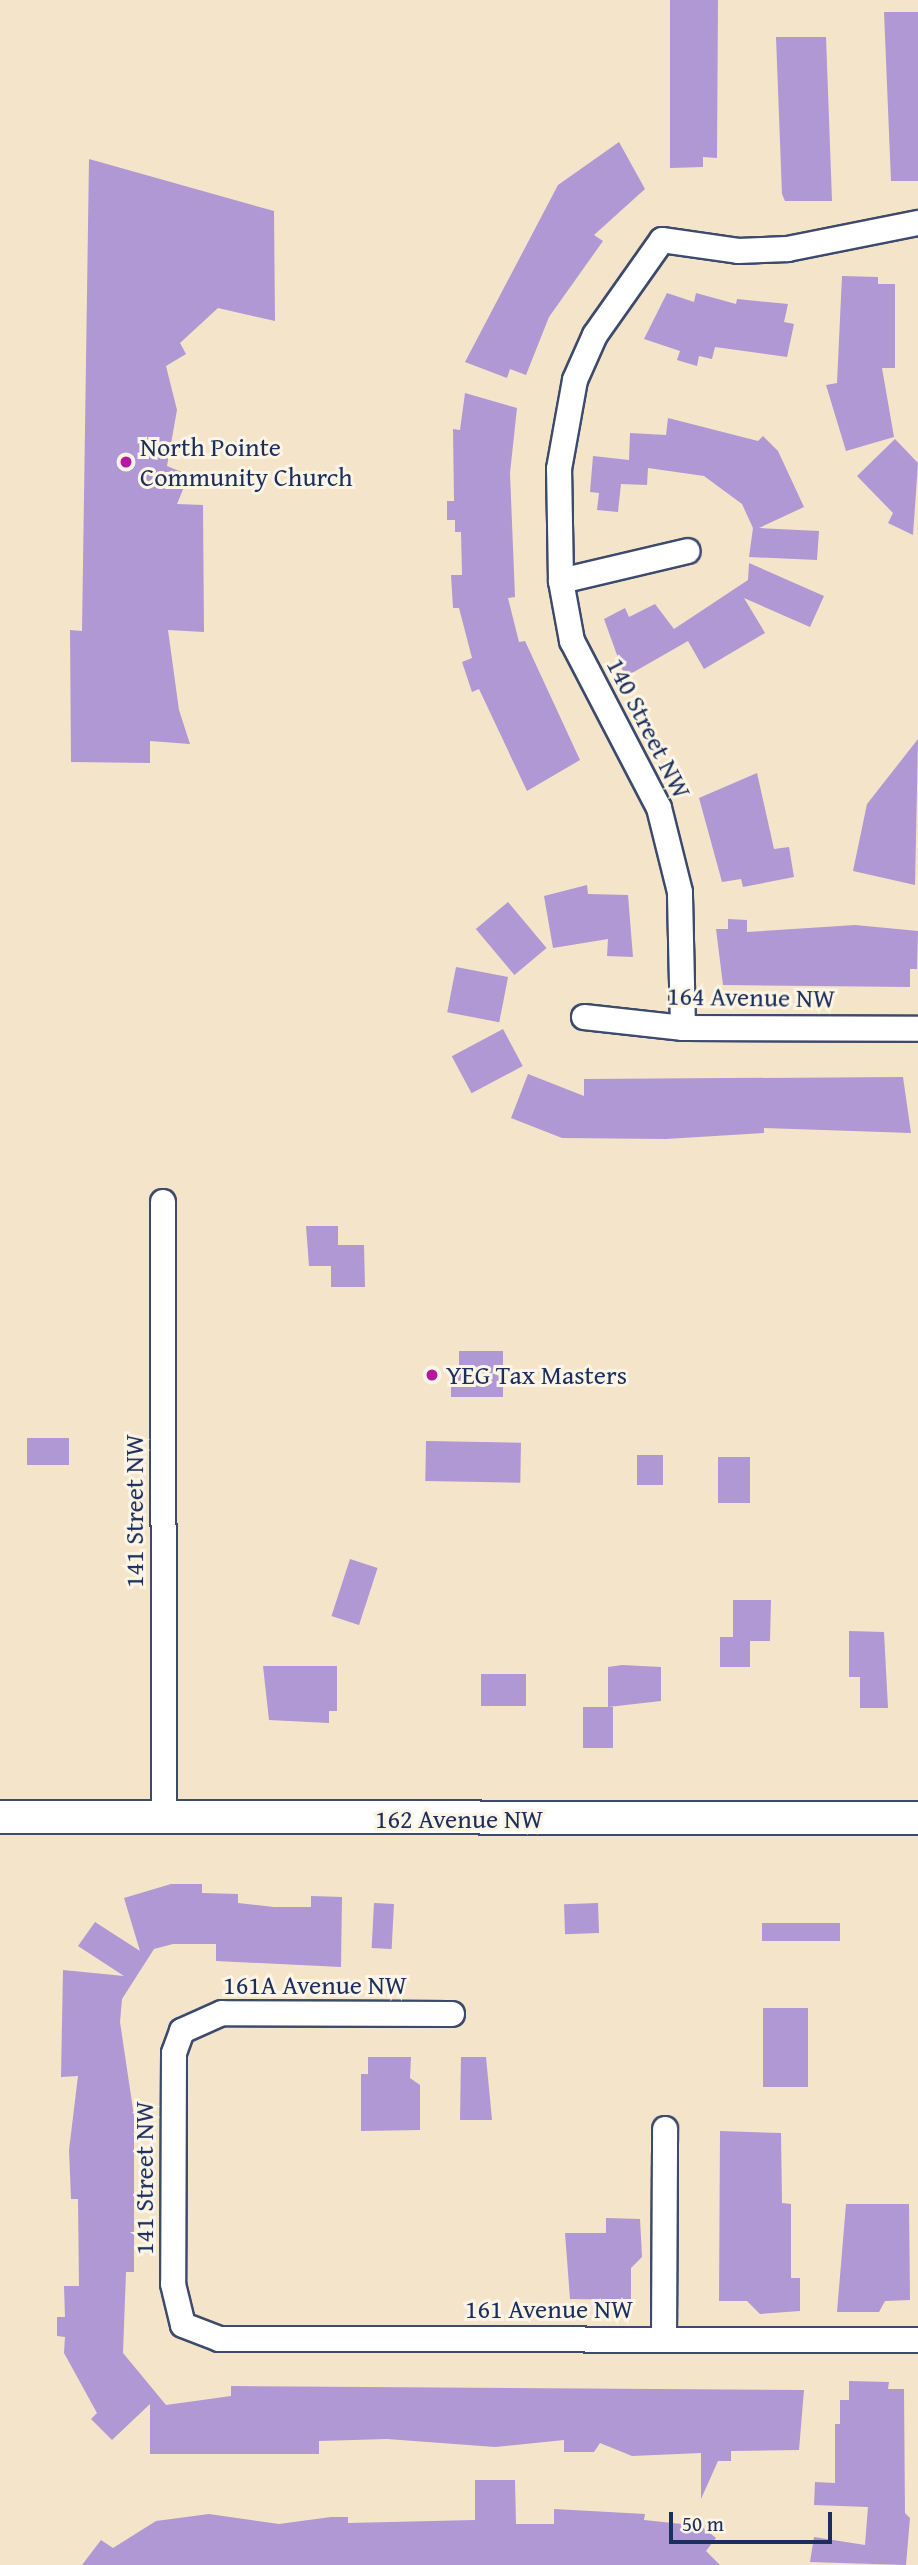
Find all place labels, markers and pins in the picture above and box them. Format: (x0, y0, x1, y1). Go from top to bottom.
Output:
place label: North Pointe Community Church (140, 431, 353, 492)
marker: North Pointe Community Church (118, 454, 134, 470)
place label: YEG Tax Masters (446, 1359, 627, 1391)
marker: YEG Tax Masters (424, 1367, 440, 1383)

